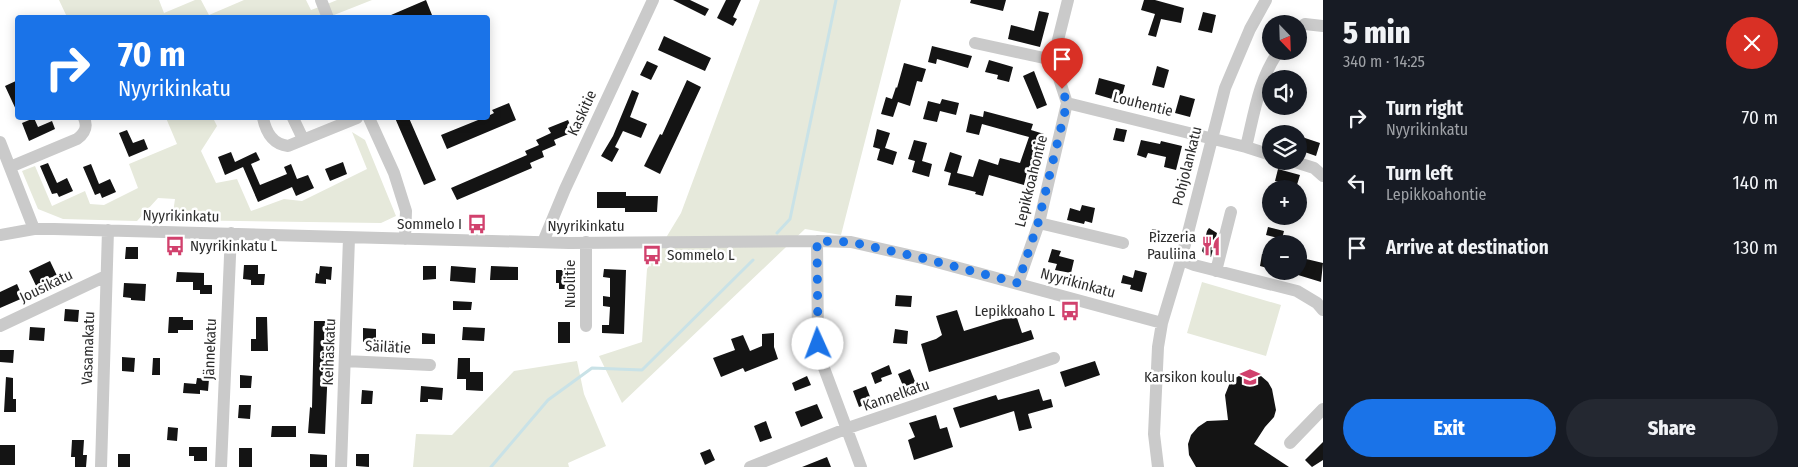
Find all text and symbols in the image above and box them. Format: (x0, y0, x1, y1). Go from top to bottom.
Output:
north arrow (1262, 15, 1308, 60)
map controls (1262, 15, 1307, 280)
text: 5 min (1343, 15, 1410, 51)
button: close (1726, 17, 1778, 69)
text: 70 m (118, 33, 186, 75)
icon: right (35, 35, 100, 100)
pin (1041, 38, 1083, 89)
icon: arrive (1048, 45, 1076, 73)
text: 340 m · 14:25 (1343, 52, 1425, 71)
button: sound (1262, 70, 1307, 115)
text: Nyyrikinkatu (118, 75, 231, 102)
street label: Kaskitie (564, 87, 600, 139)
street label: Louhentie (1111, 88, 1175, 120)
text: Turn right (1386, 97, 1463, 120)
icon: right (1343, 104, 1371, 132)
text: 70 m (1742, 106, 1778, 129)
text: Nyyrikinkatu (1386, 120, 1468, 139)
street label: Pohjolankatu (1168, 125, 1206, 207)
button: layers (1262, 125, 1307, 170)
street label: Lepikkoahontie (1011, 133, 1051, 229)
text: Turn left (1386, 162, 1453, 185)
icon: left (1343, 169, 1371, 197)
text: 140 m (1732, 171, 1778, 194)
button: + (1262, 180, 1307, 225)
text: Lepikkoahontie (1386, 185, 1487, 204)
street label: Nyyrikinkatu (142, 206, 220, 226)
bus stop icon: Sommelo I (466, 213, 488, 235)
place label: Sommelo I (397, 215, 462, 233)
street label: Nyyrikinkatu (547, 217, 625, 235)
place label: Pizzeria Pauliina (1147, 228, 1196, 263)
icon: arrive (1343, 234, 1371, 262)
bus stop icon: Nyyrikinkatu L (164, 235, 186, 257)
restaurant icon: Pizzeria Pauliina (1200, 235, 1222, 257)
button: − (1262, 235, 1307, 280)
text: Arrive at destination (1386, 236, 1549, 259)
text: 130 m (1733, 236, 1778, 259)
place label: Nyyrikinkatu L (190, 237, 278, 255)
bus stop icon: Sommelo L (641, 244, 663, 266)
place label: Sommelo L (667, 246, 735, 264)
street label: Nuolitie (561, 260, 579, 308)
street label: Nyyrikinkatu (1038, 264, 1118, 302)
street label: Jousikatu (16, 265, 76, 307)
bus stop icon: Lepikkoaho L (1059, 300, 1081, 322)
place label: Lepikkoaho L (975, 302, 1055, 320)
street label: Vasamakatu (78, 311, 98, 385)
position arrow (791, 317, 843, 369)
street label: Jännekatu (200, 318, 220, 380)
street label: Keihäskatu (319, 318, 339, 386)
street label: Säilätie (365, 337, 411, 357)
school or university icon: Karsikon koulu (1239, 366, 1261, 388)
place label: Karsikon koulu (1144, 368, 1235, 386)
street label: Kannelkatu (860, 375, 932, 415)
button: Exit (1343, 399, 1556, 457)
button: Share (1566, 399, 1778, 457)

